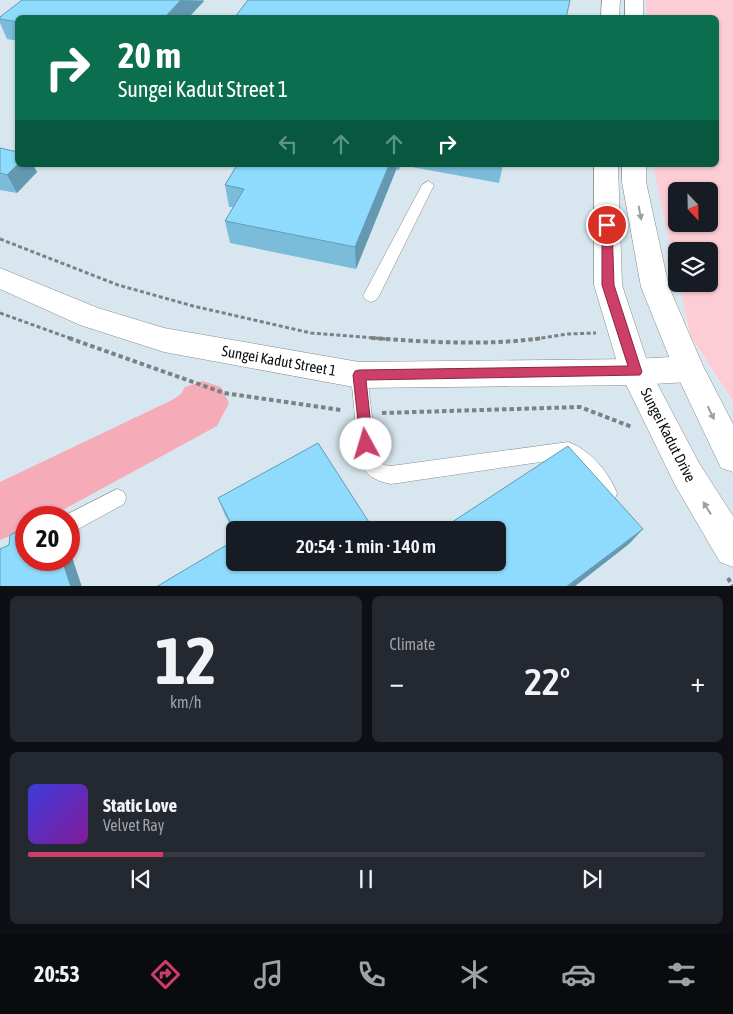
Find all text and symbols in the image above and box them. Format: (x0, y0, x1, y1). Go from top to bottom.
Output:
icon: right (35, 35, 100, 100)
text: 20 m (118, 35, 181, 75)
text: Sungei Kadut Street 1 (118, 76, 288, 102)
icon: left (274, 130, 302, 158)
icon: ahead (327, 130, 355, 158)
icon: ahead (380, 130, 408, 158)
icon: right (433, 130, 461, 158)
north arrow (668, 182, 718, 232)
map controls (668, 182, 718, 292)
pin (586, 204, 628, 246)
one-way arrow (637, 206, 645, 222)
icon: arrive (593, 211, 621, 239)
button: layers (668, 242, 718, 292)
street label: Sungei Kadut Street 1 (220, 342, 338, 379)
street label: Sungei Kadut Drive (637, 385, 700, 485)
one-way arrow (707, 405, 715, 420)
position arrow (339, 417, 391, 469)
one-way arrow (703, 501, 712, 514)
speed limit sign: 20 (15, 506, 80, 571)
text: 20:54 · 1 min · 140 m (296, 535, 436, 557)
text: 12 (155, 623, 216, 698)
text: Climate (390, 635, 435, 653)
text: 22° (524, 660, 570, 703)
text: − (390, 666, 404, 698)
text: + (690, 666, 705, 698)
text: km/h (170, 693, 202, 711)
text: Static Love (103, 794, 177, 816)
text: Velvet Ray (103, 816, 164, 834)
icon: previous (127, 865, 155, 893)
icon: pause (352, 865, 380, 893)
icon: next (578, 865, 606, 893)
icon: directions (148, 957, 183, 992)
icon: music (251, 957, 286, 992)
icon: phone (354, 957, 389, 992)
icon: climate (457, 957, 492, 992)
icon: car (561, 957, 596, 992)
icon: filters (664, 957, 699, 992)
text: 20:53 (34, 961, 80, 987)

